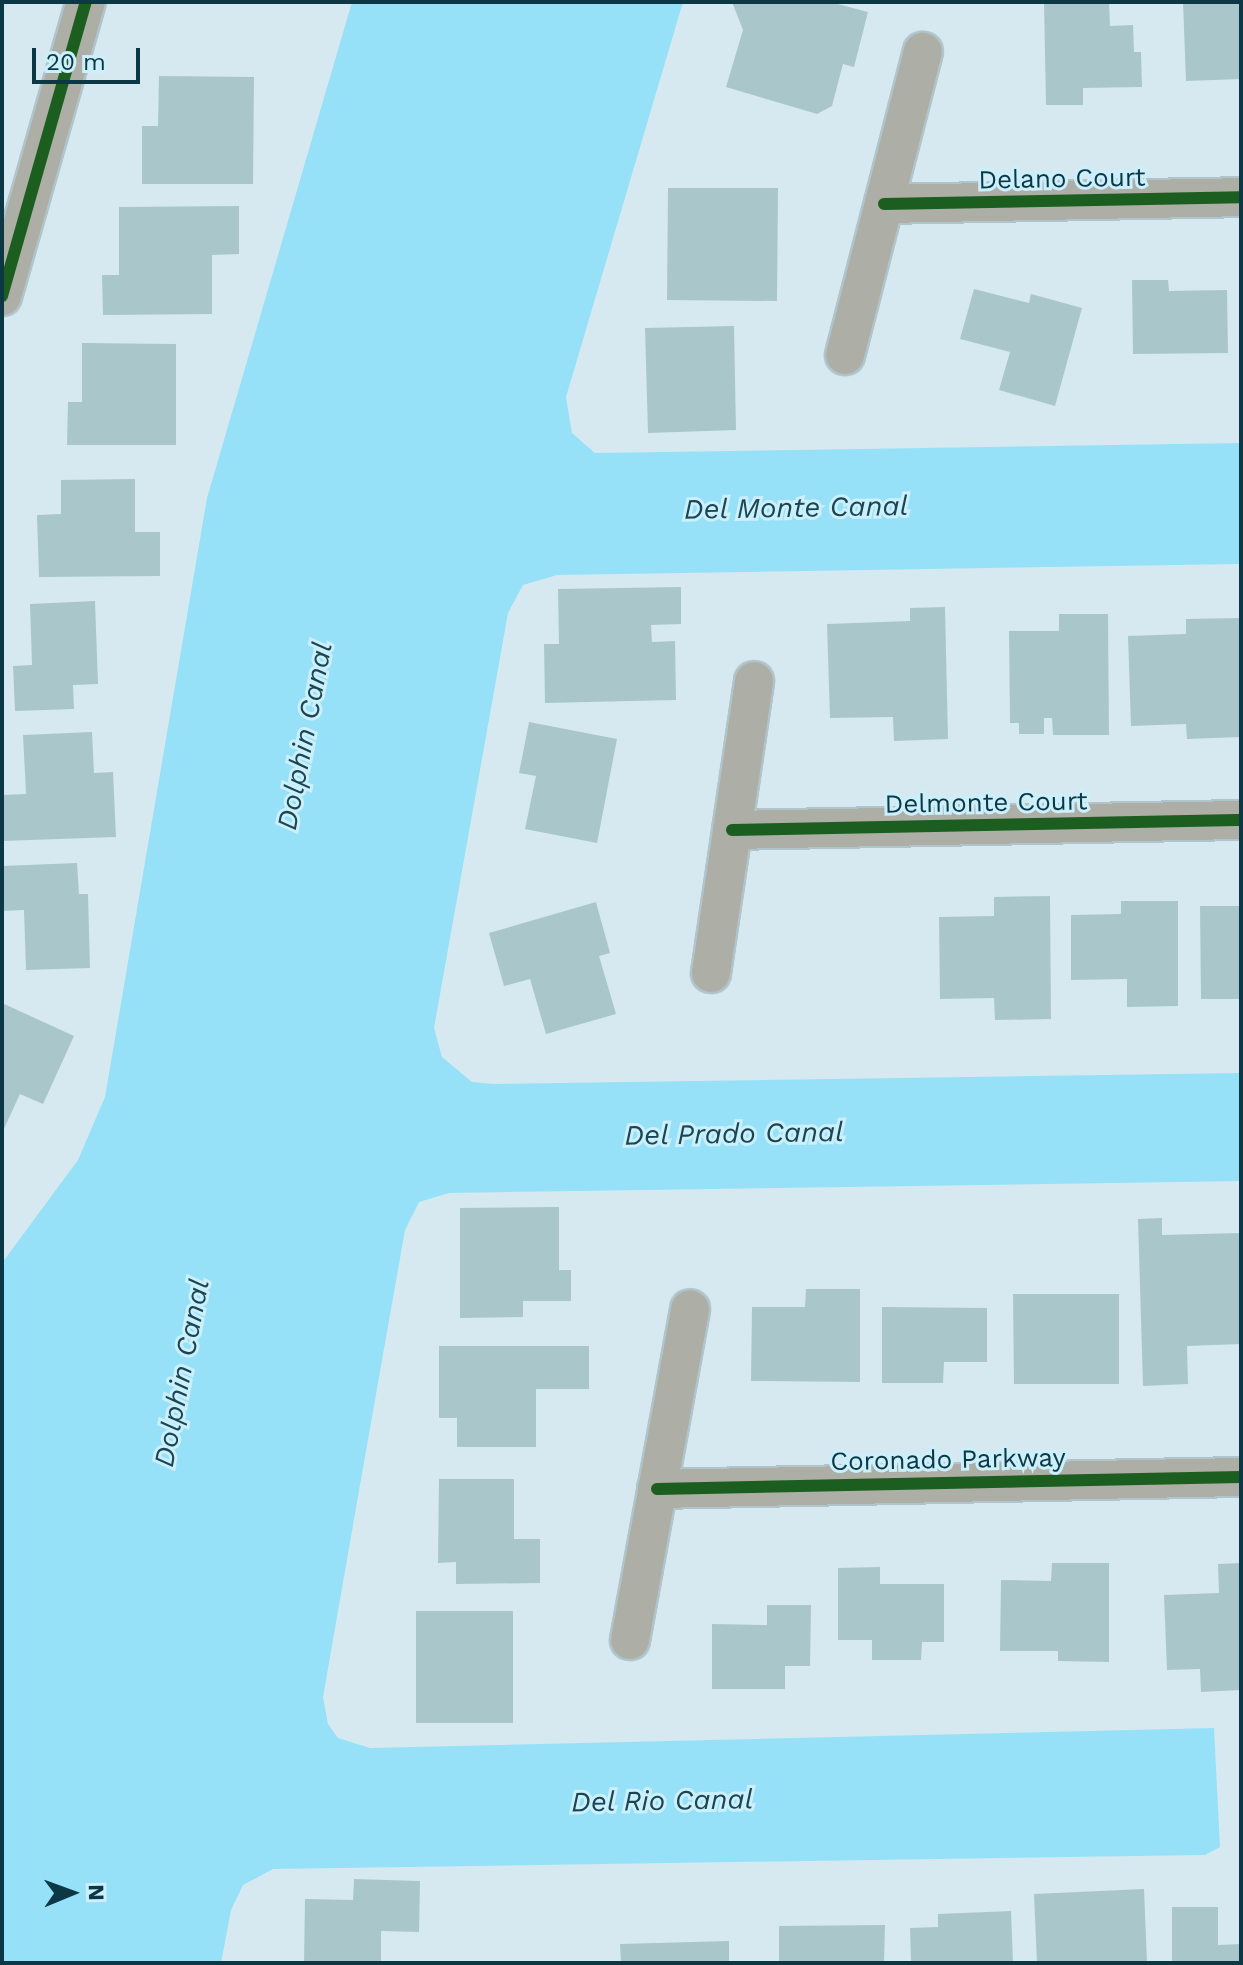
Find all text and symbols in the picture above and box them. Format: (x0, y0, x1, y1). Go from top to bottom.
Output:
scale bar (36, 32, 144, 82)
text: 20 m (46, 48, 106, 76)
street label: Delano Court (978, 162, 1146, 196)
water label: Del Monte Canal (683, 489, 909, 527)
water label: Dolphin Canal (270, 639, 340, 833)
street label: Delmonte Court (884, 786, 1088, 820)
water label: Del Prado Canal (624, 1115, 844, 1153)
water label: Dolphin Canal (147, 1276, 217, 1470)
street label: Coronado Parkway (830, 1442, 1066, 1478)
water label: Del Rio Canal (570, 1783, 754, 1819)
north arrow (32, 1853, 112, 1933)
text: N (84, 1884, 109, 1901)

